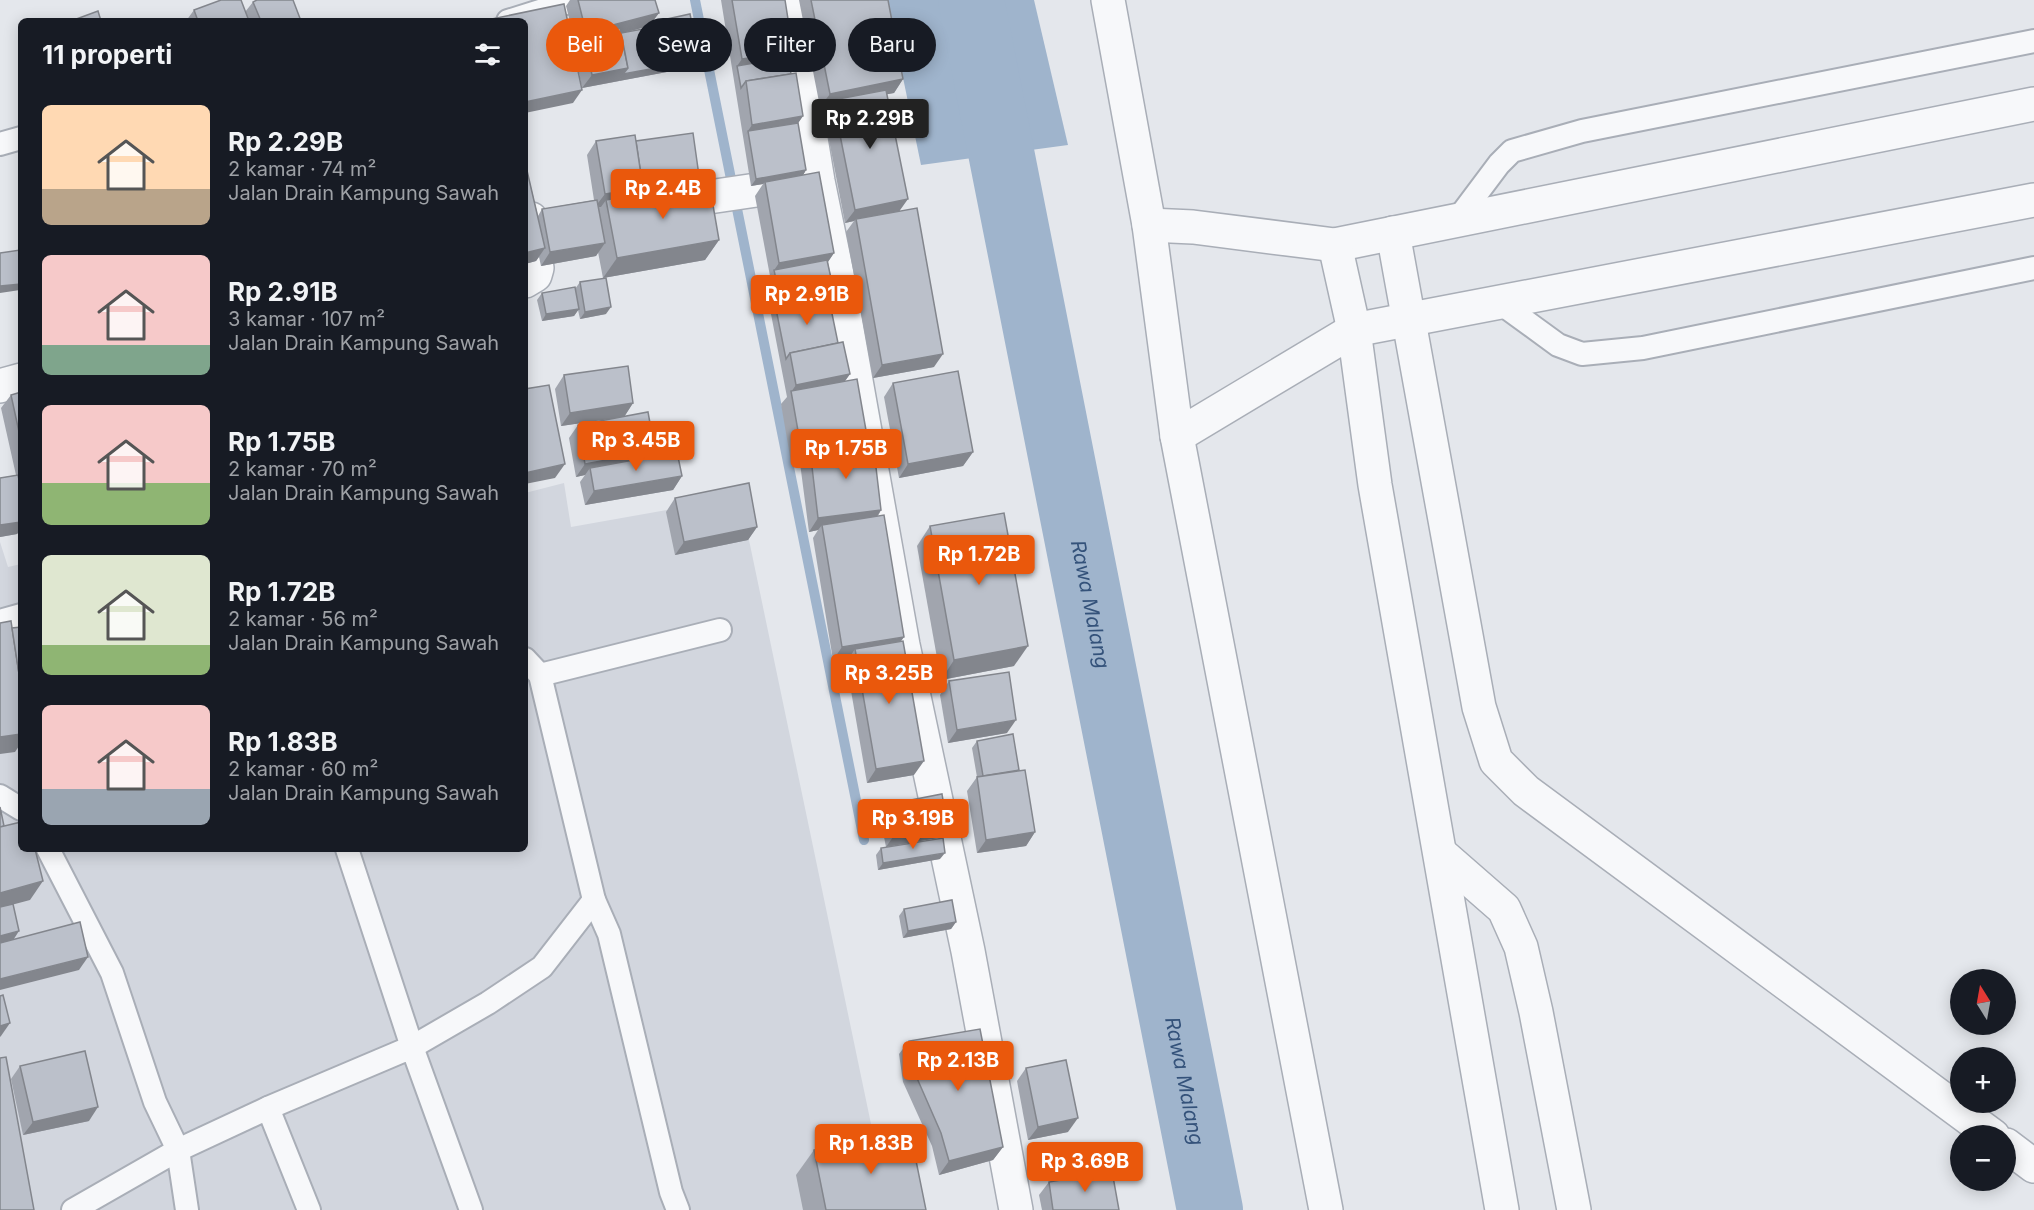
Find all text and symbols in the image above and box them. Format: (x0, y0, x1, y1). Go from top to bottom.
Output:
chip: Beli (546, 18, 624, 72)
chip: Sewa (636, 18, 732, 72)
chip: Filter (744, 18, 836, 72)
chip: Baru (848, 18, 936, 72)
icon: filters (471, 38, 504, 71)
text: 11 properti (42, 39, 172, 70)
pin: Rp 2.29B (808, 99, 932, 150)
text: Rp 2.29B (826, 106, 914, 130)
text: Rp 2.29B (228, 126, 343, 157)
icon: home (90, 129, 162, 201)
text: 2 kamar · 74 m² (228, 157, 376, 181)
pin: Rp 2.4B (608, 169, 718, 220)
text: Rp 2.4B (625, 176, 701, 200)
text: Jalan Drain Kampung Sawah (228, 181, 499, 205)
pin: Rp 2.91B (745, 275, 869, 326)
text: Rp 2.91B (228, 276, 338, 307)
icon: home (90, 279, 162, 351)
text: Rp 2.91B (765, 282, 849, 306)
text: 3 kamar · 107 m² (228, 307, 385, 331)
text: Jalan Drain Kampung Sawah (228, 331, 499, 355)
pin: Rp 3.45B (574, 421, 698, 472)
text: Rp 1.75B (228, 426, 336, 457)
text: Rp 3.45B (591, 428, 681, 452)
icon: home (90, 429, 162, 501)
pin: Rp 1.75B (784, 429, 908, 480)
text: Rp 1.75B (805, 436, 887, 460)
text: 2 kamar · 70 m² (228, 457, 377, 481)
text: Jalan Drain Kampung Sawah (228, 481, 499, 505)
pin: Rp 1.72B (917, 535, 1041, 586)
water label: Rawa Malang (1066, 538, 1115, 671)
text: Rp 1.72B (938, 542, 1020, 566)
text: Rp 1.72B (228, 576, 336, 607)
icon: home (90, 579, 162, 651)
text: 2 kamar · 56 m² (228, 607, 378, 631)
text: Jalan Drain Kampung Sawah (228, 631, 499, 655)
pin: Rp 3.25B (827, 654, 951, 705)
text: Rp 3.25B (845, 661, 933, 685)
text: Rp 1.83B (228, 726, 338, 757)
icon: home (90, 729, 162, 801)
text: 2 kamar · 60 m² (228, 757, 378, 781)
text: Jalan Drain Kampung Sawah (228, 781, 499, 805)
pin: Rp 3.19B (851, 799, 975, 850)
text: Rp 3.19B (872, 806, 954, 830)
north arrow (1950, 969, 2016, 1035)
map controls (1950, 969, 2016, 1191)
water label: Rawa Malang (1160, 1015, 1209, 1147)
pin: Rp 2.13B (896, 1041, 1020, 1092)
button: + (1950, 1047, 2016, 1113)
text: Rp 2.13B (917, 1048, 999, 1072)
pin: Rp 1.83B (809, 1124, 933, 1175)
button: − (1950, 1125, 2016, 1191)
text: Rp 1.83B (829, 1131, 913, 1155)
pin: Rp 3.69B (1023, 1142, 1147, 1193)
text: Rp 3.69B (1041, 1149, 1129, 1173)

